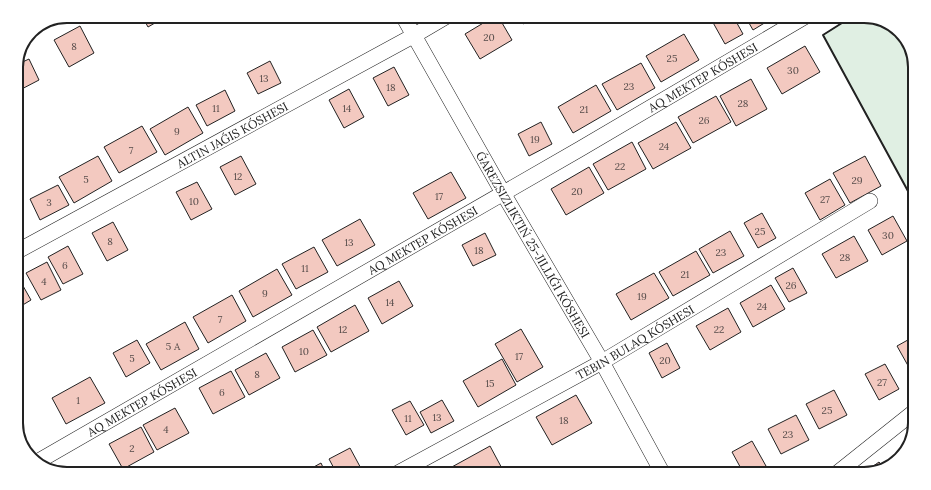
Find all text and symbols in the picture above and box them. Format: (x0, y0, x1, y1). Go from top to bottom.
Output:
house number: 20 (483, 31, 495, 44)
street label: AQ MEKTEP KÓSHESI (644, 39, 760, 115)
house number: 8 (71, 40, 77, 53)
house number: 25 (667, 52, 677, 65)
house number: 30 (787, 64, 799, 77)
house number: 13 (259, 72, 269, 85)
house number: 23 (624, 80, 635, 93)
house number: 18 (386, 81, 396, 94)
house number: 28 (738, 97, 749, 110)
street label: ALTIN JAǴIS KÓSHESI (173, 98, 290, 171)
house number: 11 (212, 102, 220, 115)
house number: 14 (342, 102, 352, 115)
house number: 21 (579, 103, 589, 116)
house number: 26 (698, 114, 710, 127)
house number: 9 (174, 125, 180, 138)
house number: 19 (530, 133, 540, 146)
house number: 24 (659, 140, 670, 153)
house number: 7 (129, 144, 134, 157)
street label: ǴAREZSIZLIKTIŃ 25-JILLIǴI KÓSHESI (473, 148, 594, 340)
house number: 22 (615, 160, 625, 173)
house number: 12 (233, 170, 243, 183)
house number: 5 (83, 173, 89, 186)
house number: 29 (851, 174, 863, 187)
house number: 20 (571, 185, 583, 198)
house number: 17 (435, 190, 444, 203)
house number: 27 (820, 193, 830, 206)
house number: 10 (189, 195, 199, 208)
house number: 3 (46, 196, 52, 209)
street label: AQ MEKTEP KÓSHESI (364, 202, 480, 278)
house number: 25 (755, 225, 765, 238)
house number: 30 (882, 229, 894, 242)
house number: 8 (107, 235, 113, 248)
house number: 13 (344, 236, 354, 249)
house number: 18 (474, 244, 484, 257)
house number: 23 (716, 246, 727, 259)
house number: 28 (840, 251, 851, 264)
house number: 6 (62, 259, 68, 272)
house number: 11 (301, 262, 309, 275)
house number: 21 (680, 268, 690, 281)
house number: 4 (41, 275, 47, 288)
house number: 26 (785, 279, 797, 292)
house number: 9 (262, 287, 268, 300)
house number: 19 (637, 290, 647, 303)
house number: 14 (385, 296, 395, 309)
house number: 24 (757, 300, 768, 313)
street label: TEBIN BULAQ KÓSHESI (573, 301, 697, 382)
house number: 7 (218, 313, 223, 326)
house number: 12 (338, 323, 348, 336)
house number: 22 (714, 323, 724, 336)
house number: 5 А (166, 340, 181, 353)
house number: 10 (299, 345, 309, 358)
house number: 17 (515, 350, 524, 363)
house number: 5 (129, 352, 135, 365)
house number: 20 (659, 354, 671, 367)
street label: AQ MEKTEP KÓSHESI (83, 364, 199, 440)
house number: 8 (254, 368, 260, 381)
house number: 27 (877, 376, 887, 389)
house number: 15 (485, 377, 495, 390)
house number: 6 (219, 386, 225, 399)
house number: 1 (76, 394, 80, 407)
house number: 25 (822, 404, 832, 417)
house number: 13 (432, 411, 442, 424)
house number: 11 (404, 412, 412, 425)
house number: 18 (559, 414, 569, 427)
house number: 4 (163, 423, 169, 436)
house number: 23 (783, 428, 794, 441)
house number: 2 (129, 442, 135, 455)

